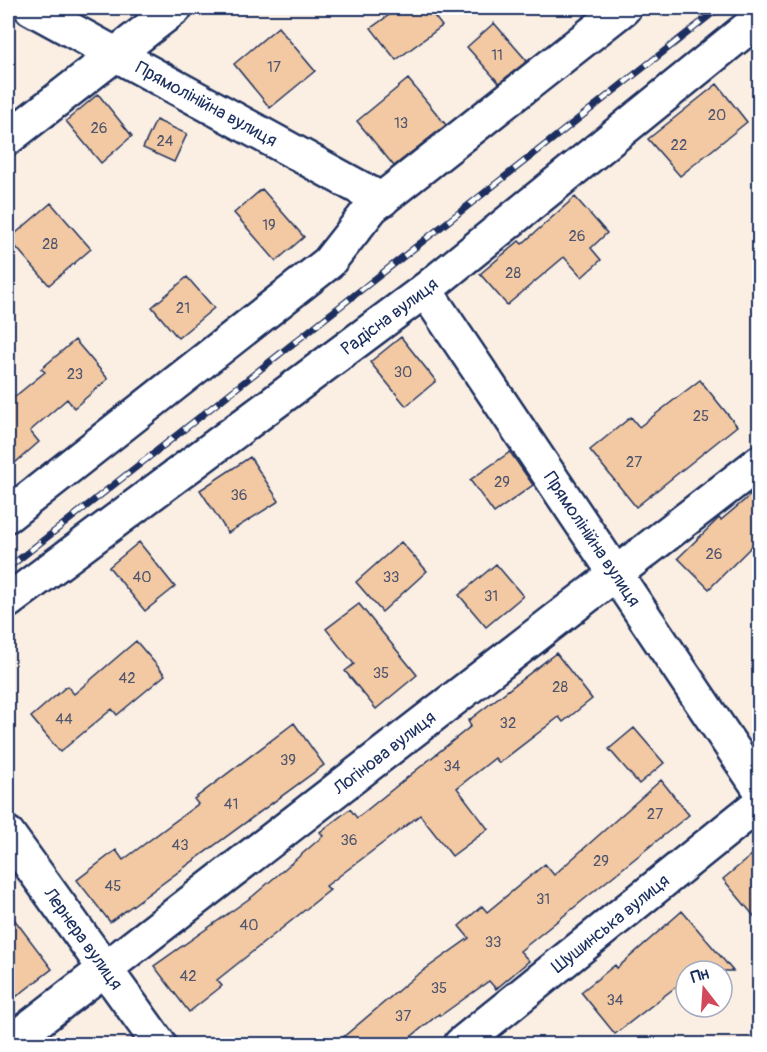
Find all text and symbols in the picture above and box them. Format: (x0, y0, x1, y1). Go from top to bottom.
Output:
house number: 11 (491, 46, 503, 65)
street label: Прямолінійна вулиця (132, 56, 281, 152)
house number: 17 (267, 58, 281, 77)
house number: 20 (708, 106, 726, 125)
house number: 13 (394, 114, 408, 133)
house number: 26 (90, 119, 108, 138)
house number: 24 (156, 132, 174, 151)
house number: 22 (671, 136, 687, 155)
house number: 19 (262, 216, 276, 235)
house number: 26 (568, 227, 586, 246)
house number: 28 (42, 235, 58, 254)
house number: 28 (505, 264, 521, 283)
street label: Радісна вулиця (336, 273, 443, 360)
house number: 21 (176, 299, 190, 318)
house number: 30 (394, 363, 412, 382)
house number: 23 (67, 365, 83, 384)
house number: 25 (693, 407, 709, 426)
house number: 27 (626, 453, 642, 472)
street label: Прямолінійна вулиця (539, 467, 646, 611)
house number: 29 (494, 473, 510, 492)
house number: 36 (230, 486, 248, 505)
house number: 26 (705, 545, 723, 564)
house number: 40 (133, 568, 151, 587)
house number: 33 (383, 568, 399, 587)
house number: 31 (484, 587, 498, 606)
house number: 35 (373, 664, 389, 683)
house number: 42 (118, 669, 136, 688)
house number: 28 (552, 678, 568, 697)
street label: Логінова вулиця (328, 706, 440, 800)
house number: 44 (55, 710, 73, 729)
house number: 32 (500, 714, 516, 733)
house number: 39 (280, 751, 296, 770)
house number: 34 (443, 757, 461, 776)
house number: 41 (224, 795, 238, 814)
house number: 27 (647, 805, 663, 824)
house number: 36 (340, 831, 358, 850)
house number: 43 (171, 836, 189, 855)
house number: 29 (593, 852, 609, 871)
street label: Шушинська вулиця (547, 869, 674, 978)
house number: 45 (105, 877, 121, 896)
street label: Лернера вулиця (38, 882, 128, 994)
house number: 31 (536, 890, 550, 909)
house number: 40 (240, 916, 258, 935)
house number: 33 (485, 933, 501, 952)
north arrow (674, 959, 734, 1019)
text: Пн (689, 963, 711, 988)
house number: 42 (179, 967, 197, 986)
house number: 35 (431, 979, 447, 998)
house number: 34 (606, 991, 624, 1010)
house number: 37 (395, 1007, 411, 1026)

